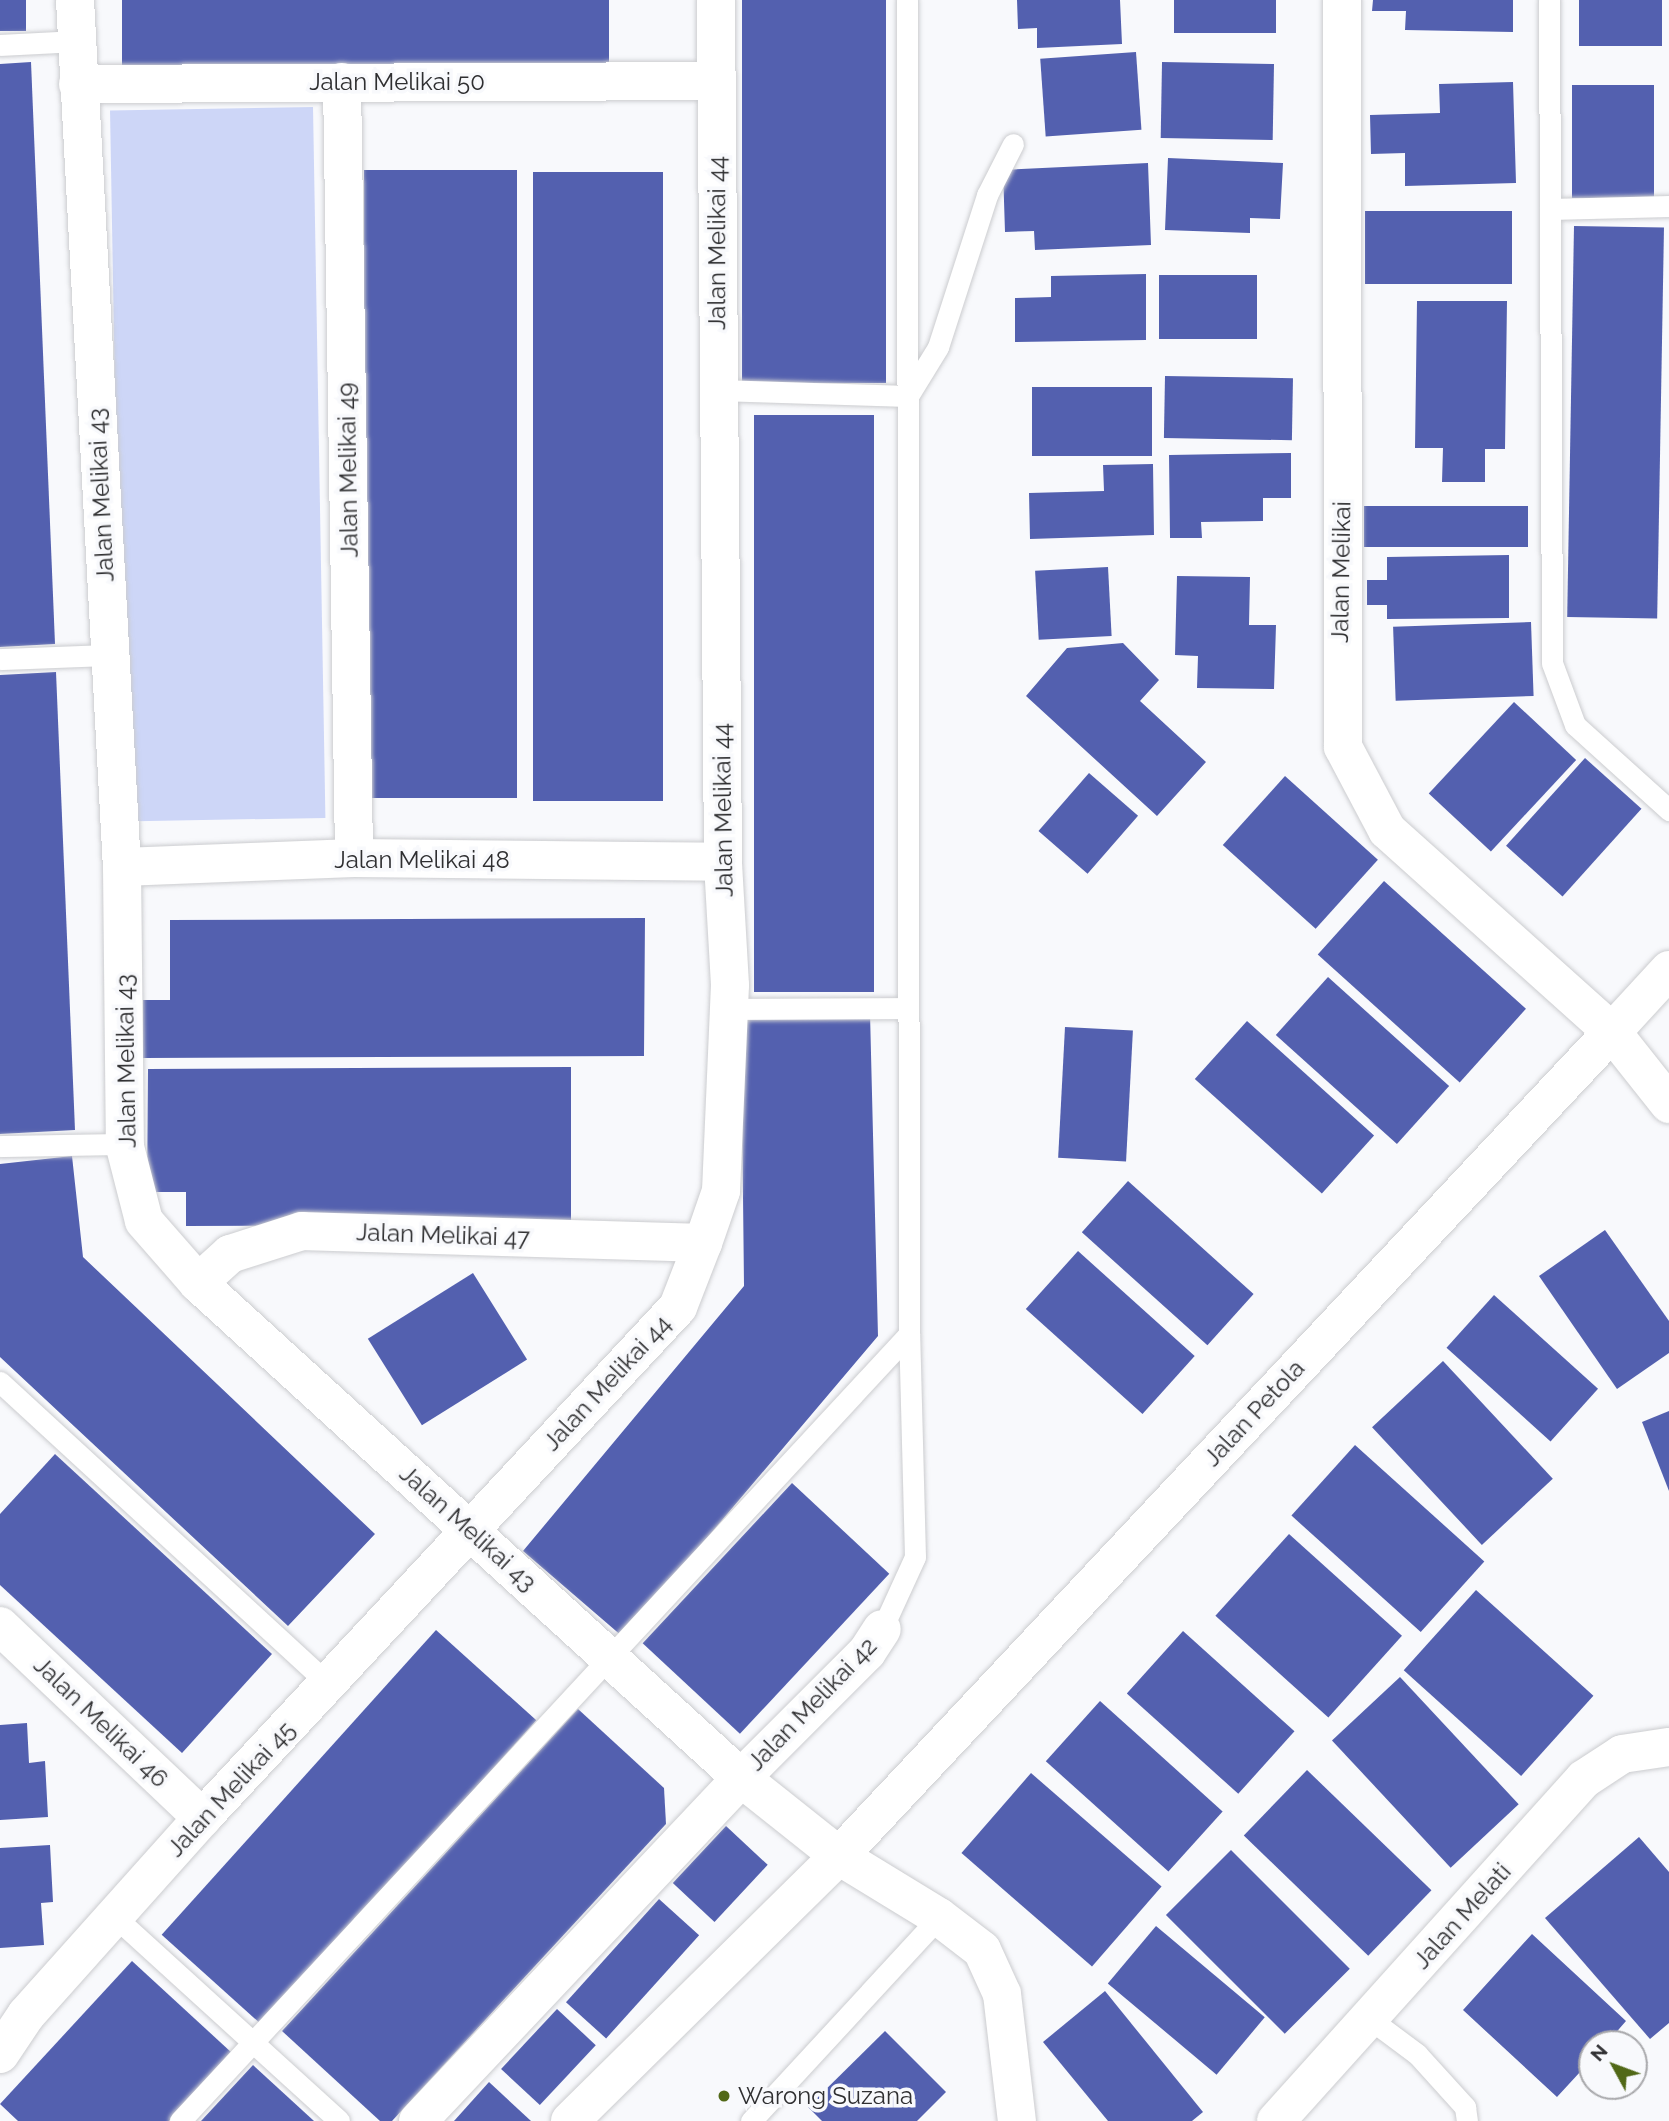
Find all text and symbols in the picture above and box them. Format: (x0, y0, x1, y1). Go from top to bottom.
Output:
street label: Jalan Melikai 50 (309, 68, 485, 96)
street label: Jalan Melikai 44 (703, 156, 731, 330)
street label: Jalan Melikai 49 (332, 382, 364, 558)
street label: Jalan Melikai 43 (82, 407, 120, 583)
street label: Jalan Melikai (1325, 501, 1357, 643)
street label: Jalan Melikai 44 (707, 723, 739, 897)
street label: Jalan Melikai 48 (334, 846, 510, 874)
street label: Jalan Melikai 43 (110, 974, 142, 1148)
street label: Jalan Melikai 47 (356, 1218, 530, 1252)
street label: Jalan Melikai 44 (537, 1309, 677, 1457)
street label: Jalan Petola (1198, 1354, 1310, 1472)
street label: Jalan Melikai 43 (394, 1459, 542, 1597)
street label: Jalan Melikai 42 (741, 1632, 883, 1776)
street label: Jalan Melikai 46 (28, 1651, 174, 1793)
street label: Jalan Melikai 45 (161, 1716, 301, 1862)
street label: Jalan Melati (1407, 1857, 1517, 1975)
north arrow (1578, 2030, 1648, 2100)
text: N (1586, 2040, 1612, 2065)
place label: Warong Suzana (738, 2082, 913, 2110)
marker: Warong Suzana (716, 2088, 732, 2104)

